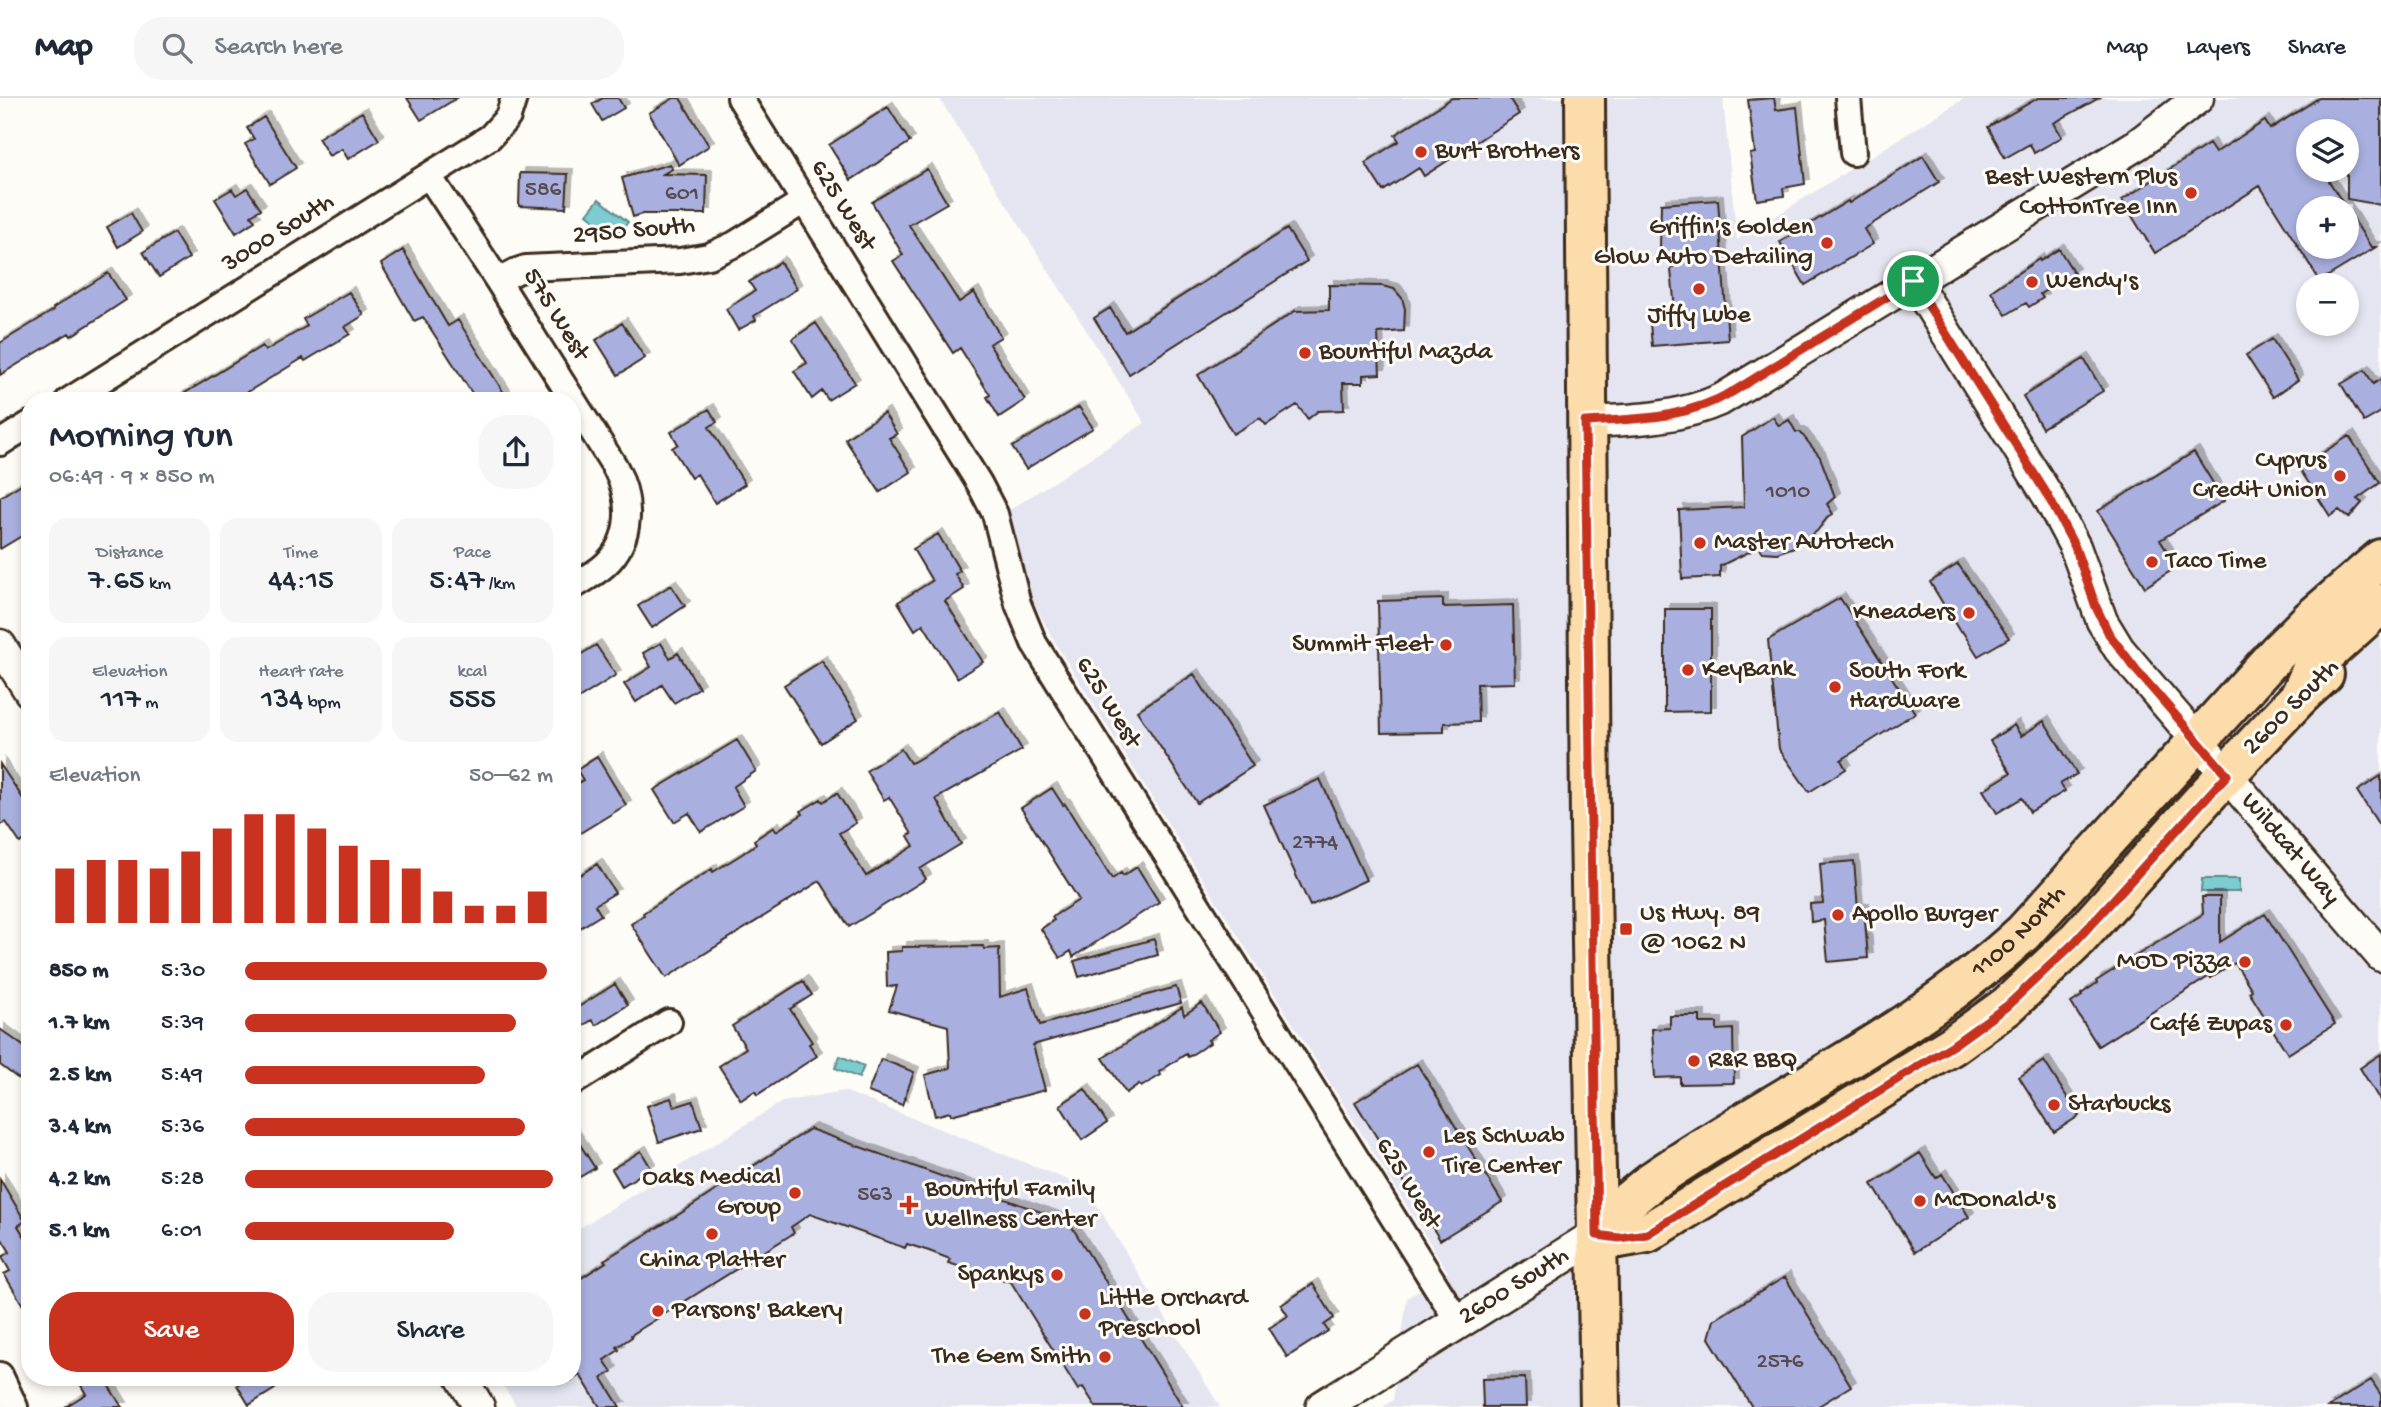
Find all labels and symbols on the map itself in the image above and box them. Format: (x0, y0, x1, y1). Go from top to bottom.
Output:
place label: Burt Brothers (1434, 137, 1581, 168)
marker: Burt Brothers (1413, 144, 1429, 160)
street label: 625 West (802, 155, 883, 259)
place label: Best Western Plus CottonTree Inn (1984, 163, 2178, 224)
house number: 586 (525, 177, 562, 204)
house number: 601 (665, 181, 699, 208)
marker: Best Western Plus CottonTree Inn (2183, 185, 2199, 201)
street label: 3000 South (216, 187, 341, 281)
street label: 2950 South (572, 211, 697, 253)
place label: Griffin's Golden Glow Auto Detailing (1594, 213, 1814, 274)
marker: Griffin's Golden Glow Auto Detailing (1819, 235, 1835, 251)
pin (1883, 251, 1943, 311)
street label: 575 West (515, 263, 597, 369)
place label: Wendy's (2046, 267, 2140, 298)
marker: Wendy's (2024, 274, 2040, 290)
marker: Jiffy Lube (1691, 281, 1707, 297)
place label: Jiffy Lube (1647, 301, 1751, 332)
place label: Bountiful Mazda (1318, 338, 1494, 369)
marker: Bountiful Mazda (1297, 345, 1313, 361)
place label: Cyprus Credit Union (2193, 446, 2327, 507)
marker: Cyprus Credit Union (2332, 468, 2348, 484)
house number: 1010 (1765, 479, 1810, 506)
place label: Master Autotech (1714, 528, 1894, 559)
marker: Master Autotech (1692, 535, 1708, 551)
place label: Taco Time (2164, 547, 2267, 578)
marker: Taco Time (2144, 554, 2160, 570)
place label: Kneaders (1853, 598, 1956, 629)
marker: Kneaders (1961, 605, 1977, 621)
place label: Summit Fleet (1292, 630, 1434, 661)
marker: Summit Fleet (1438, 637, 1454, 653)
street label: 625 West (1067, 652, 1148, 756)
street label: 2600 South (2237, 653, 2347, 763)
place label: KeyBank (1702, 655, 1797, 686)
place label: South Fork Hardware (1849, 657, 1968, 718)
marker: KeyBank (1680, 662, 1696, 678)
marker: South Fork Hardware (1827, 679, 1843, 695)
street label: Wildcat Way (2233, 787, 2347, 912)
house number: 2774 (1292, 830, 1338, 857)
street label: 1100 North (1965, 879, 2074, 986)
place label: Us Hwy. 89 @ 1062 N (1640, 899, 1760, 960)
place label: Apollo Burger (1852, 900, 2000, 931)
marker: Apollo Burger (1830, 907, 1846, 923)
marker: Us Hwy. 89 @ 1062 N (1618, 921, 1634, 937)
place label: MOD Pizza (2117, 947, 2233, 978)
marker: MOD Pizza (2237, 954, 2253, 970)
place label: Café Zupas (2150, 1010, 2273, 1041)
marker: Café Zupas (2278, 1017, 2294, 1033)
place label: R&R BBQ (1708, 1046, 1797, 1077)
marker: R&R BBQ (1686, 1053, 1702, 1069)
place label: Starbucks (2068, 1090, 2172, 1121)
marker: Starbucks (2046, 1097, 2062, 1113)
place label: Les Schwab Tire Center (1441, 1122, 1565, 1183)
street label: 625 West (1367, 1133, 1448, 1237)
marker: Les Schwab Tire Center (1421, 1144, 1437, 1160)
place label: Oaks Medical Group (642, 1163, 781, 1224)
place label: Bountiful Family Wellness Center (924, 1175, 1099, 1236)
house number: 563 (857, 1182, 893, 1209)
marker: Oaks Medical Group (787, 1185, 803, 1201)
place label: McDonald's (1934, 1186, 2057, 1217)
marker: McDonald's (1912, 1193, 1928, 1209)
marker: Bountiful Family Wellness Center (899, 1195, 919, 1215)
marker: China Platter (704, 1226, 720, 1242)
street label: 2600 South (1454, 1241, 1575, 1333)
place label: China Platter (640, 1246, 787, 1277)
place label: Spankys (957, 1260, 1044, 1291)
marker: Spankys (1049, 1267, 1065, 1283)
place label: Little Orchard Preschool (1098, 1284, 1249, 1345)
place label: Parsons' Bakery (671, 1296, 843, 1327)
marker: Parsons' Bakery (650, 1303, 666, 1319)
marker: Little Orchard Preschool (1077, 1306, 1093, 1322)
place label: The Gem Smith (930, 1342, 1091, 1373)
marker: The Gem Smith (1097, 1349, 1113, 1365)
house number: 2576 (1757, 1349, 1804, 1376)

